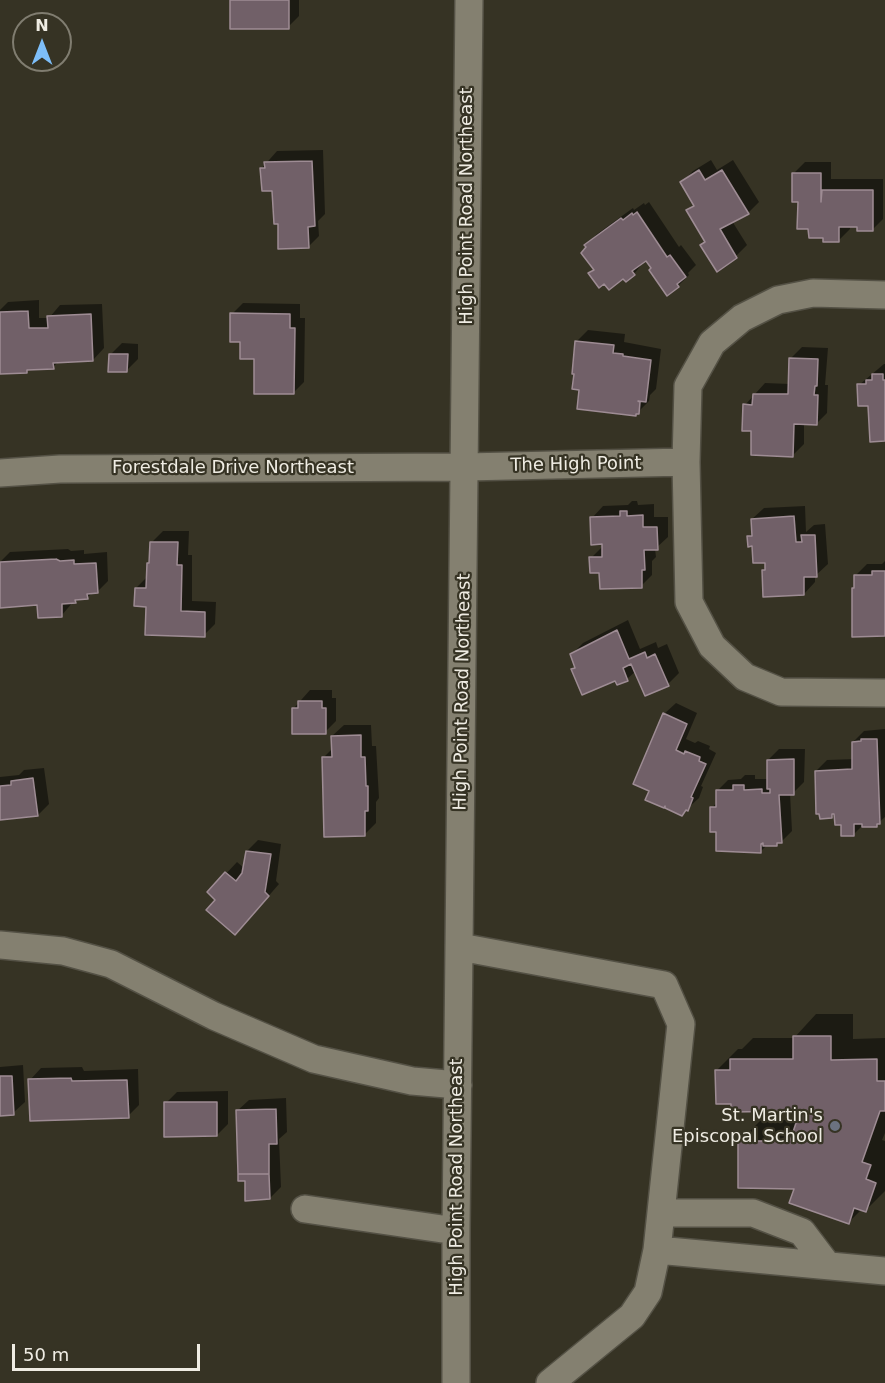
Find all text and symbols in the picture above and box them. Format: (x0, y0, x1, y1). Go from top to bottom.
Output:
north arrow (12, 12, 72, 72)
text: N (35, 16, 49, 35)
street label: High Point Road Northeast (456, 87, 478, 325)
street label: The High Point (510, 453, 642, 477)
street label: Forestdale Drive Northeast (112, 457, 354, 479)
street label: High Point Road Northeast (450, 573, 476, 811)
street label: High Point Road Northeast (446, 1058, 468, 1296)
place label: St. Martin's Episcopal School (672, 1105, 823, 1148)
marker: St. Martin's Episcopal School (828, 1119, 842, 1133)
scale bar (15, 1332, 202, 1370)
text: 50 m (23, 1344, 69, 1365)

